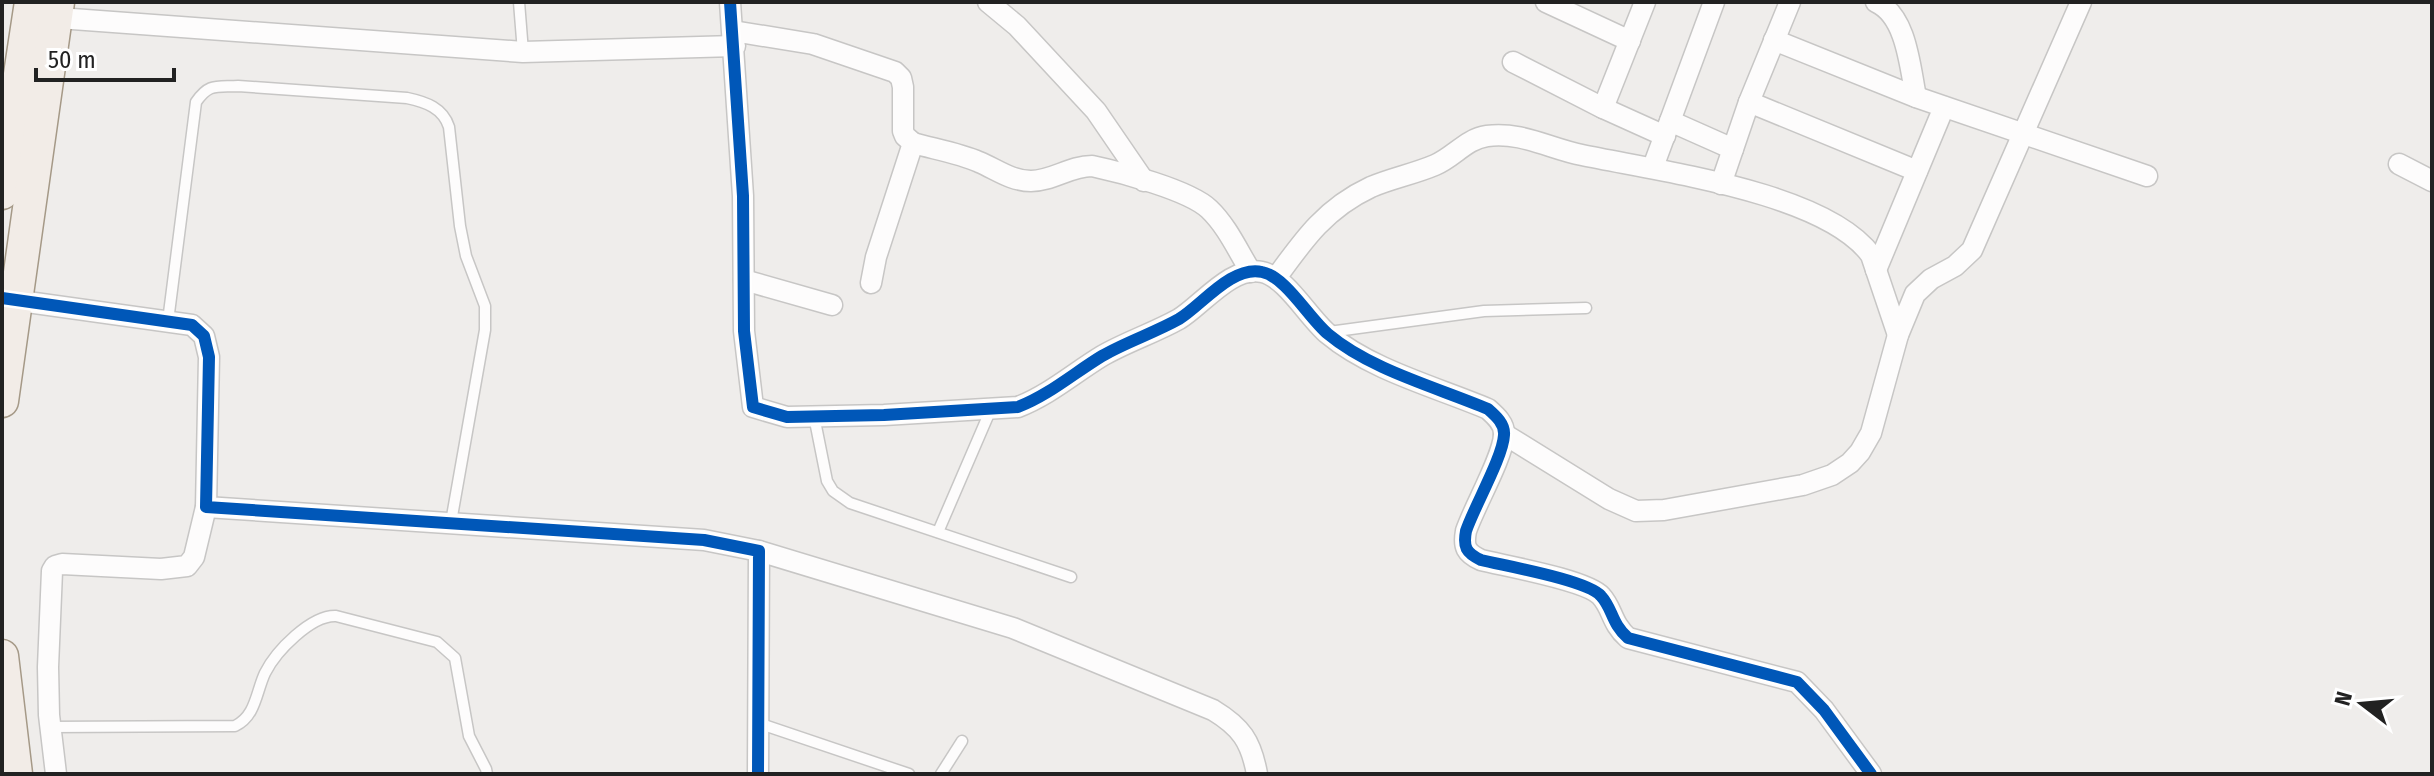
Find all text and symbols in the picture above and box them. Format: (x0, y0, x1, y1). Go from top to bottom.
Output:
scale bar (36, 32, 174, 82)
text: 50 m (48, 46, 96, 74)
north arrow (2322, 664, 2402, 744)
text: N (2328, 689, 2358, 709)

